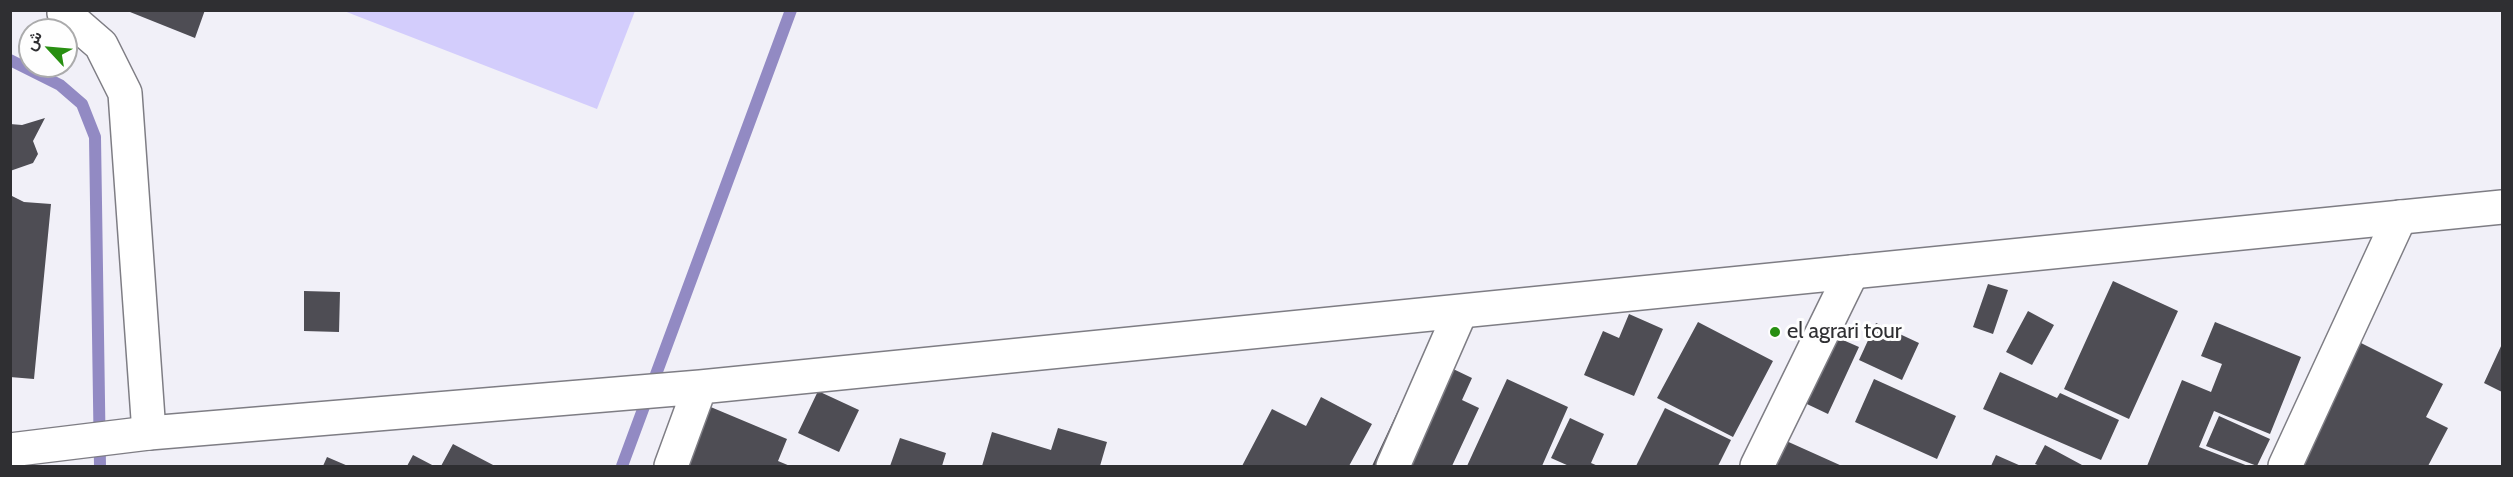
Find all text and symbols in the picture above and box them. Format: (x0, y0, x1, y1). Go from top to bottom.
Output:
north arrow (18, 18, 78, 78)
text: ش (20, 28, 46, 54)
place label: el agrari tour (1787, 319, 1902, 345)
marker: el agrari tour (1768, 325, 1782, 339)

